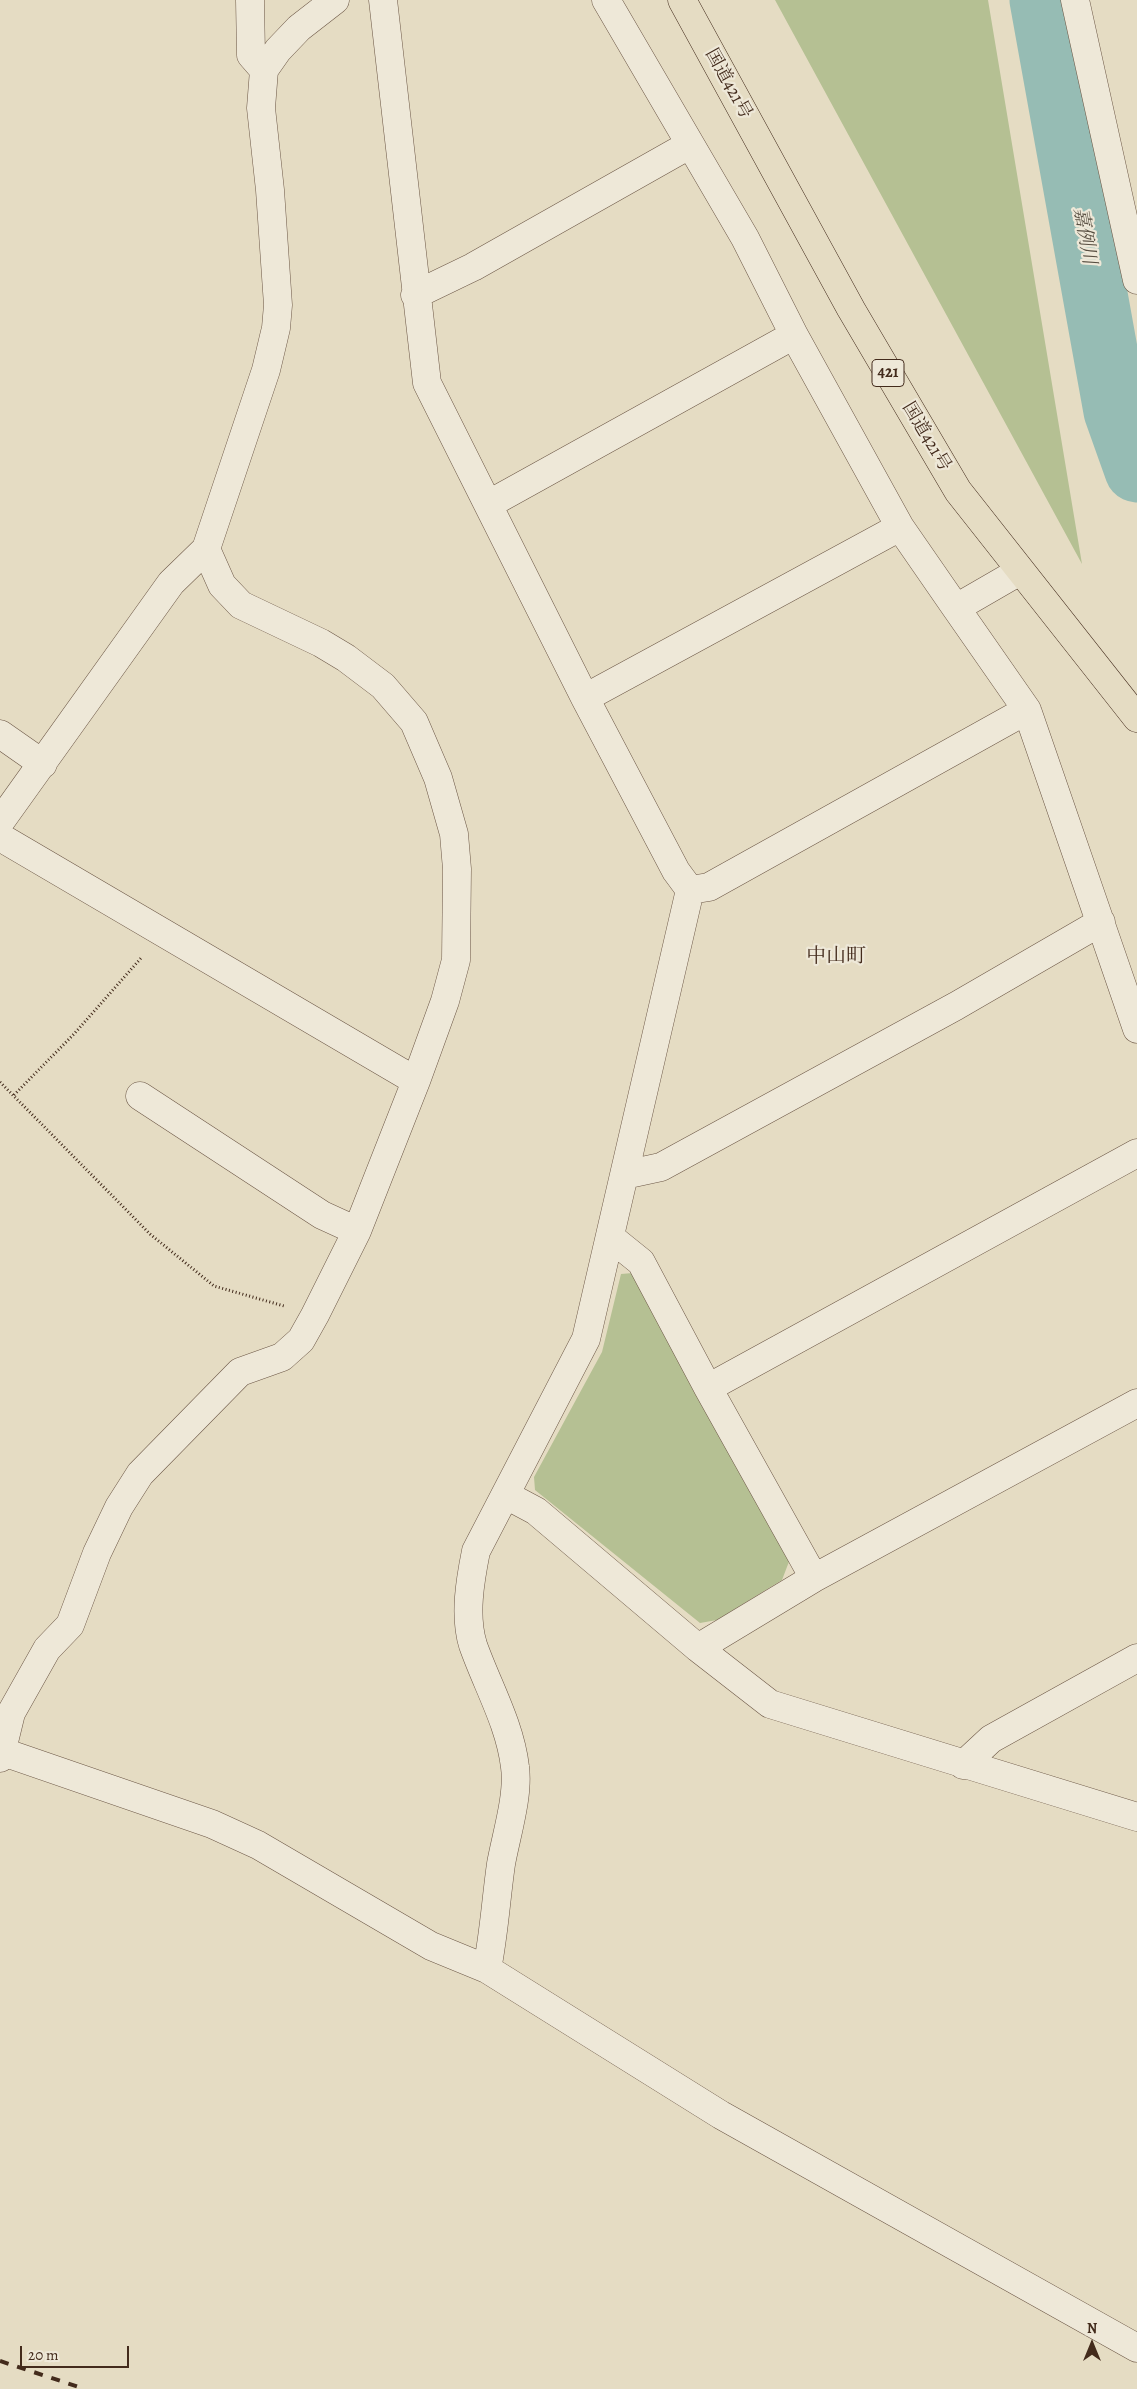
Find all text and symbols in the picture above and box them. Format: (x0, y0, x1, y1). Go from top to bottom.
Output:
street label: 国道421号 (700, 45, 756, 123)
water label: 嘉例川 (1068, 206, 1100, 266)
road number: 421 (872, 359, 904, 386)
street label: 国道421号 (897, 398, 955, 476)
district label: 中山町 (806, 945, 866, 969)
north arrow (1067, 2319, 1117, 2369)
text: N (1087, 2319, 1097, 2338)
scale bar (22, 2336, 131, 2368)
text: 20 m (28, 2345, 59, 2365)

